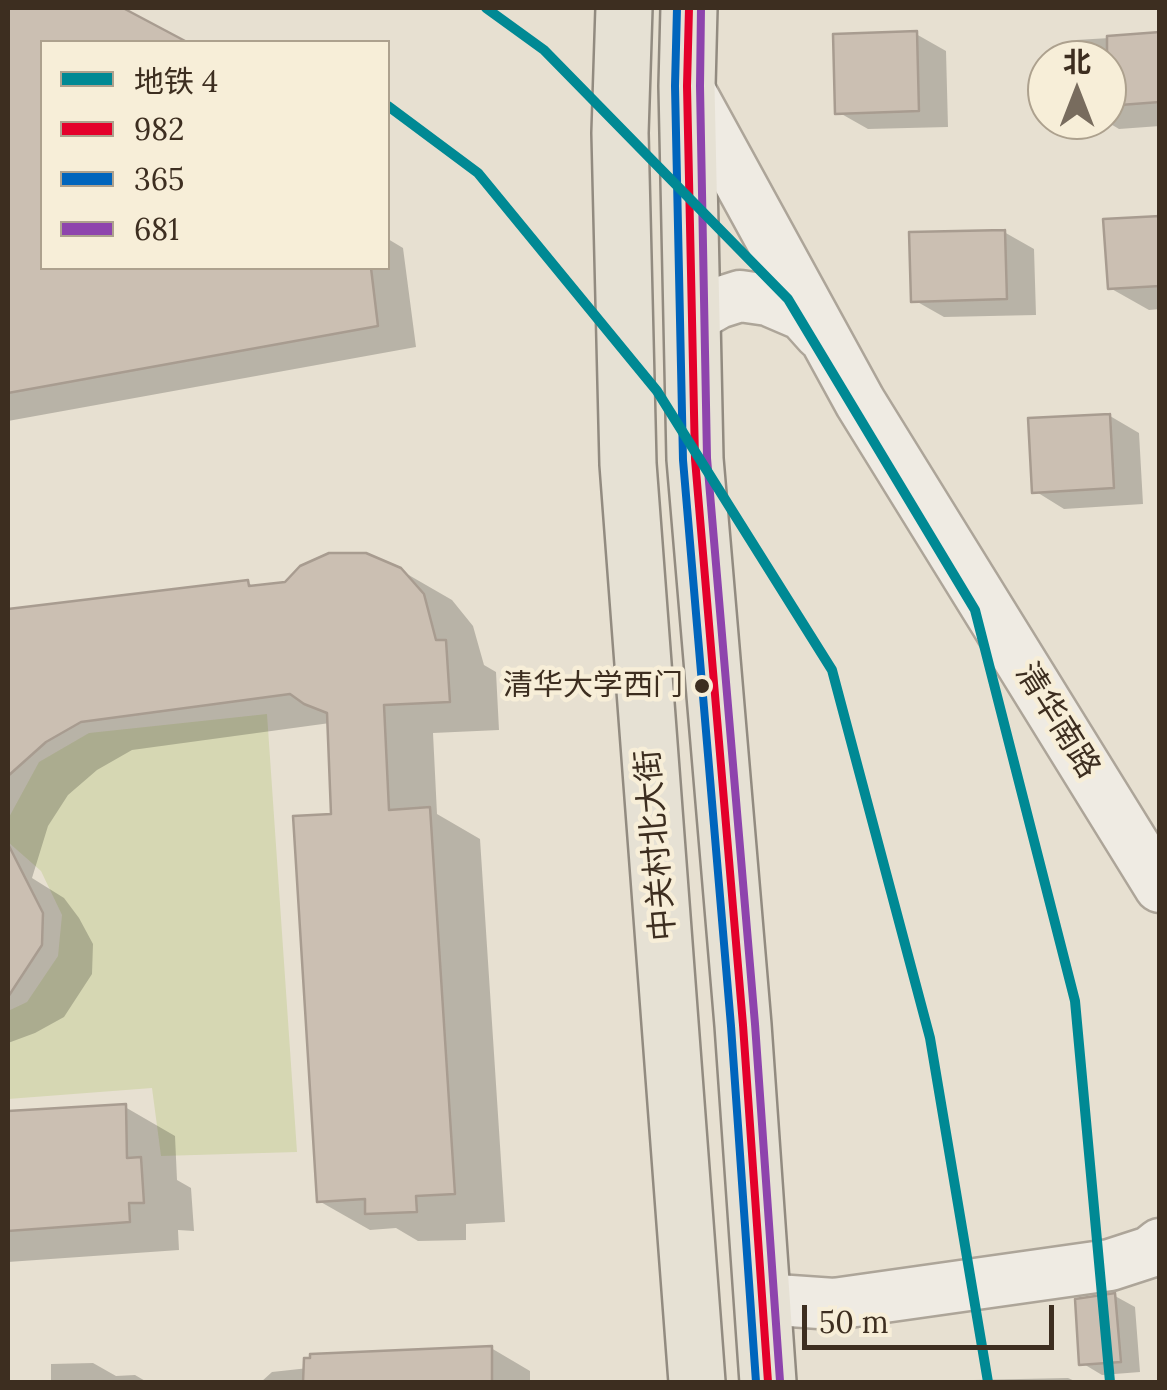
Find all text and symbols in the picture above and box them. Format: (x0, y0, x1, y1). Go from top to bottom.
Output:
legend (40, 40, 390, 270)
north arrow (1027, 40, 1127, 140)
text: 北 (1063, 44, 1091, 80)
text: 地铁 4 (134, 62, 218, 100)
text: 982 (134, 110, 184, 148)
text: 365 (134, 160, 184, 198)
text: 681 (134, 210, 179, 248)
street label: 清华南路 (1007, 657, 1107, 785)
place label: 清华大学西门 (503, 668, 683, 704)
marker: 清华大学西门 (692, 676, 712, 696)
street label: 中关村北大街 (630, 748, 684, 942)
scale bar (807, 1285, 1060, 1347)
text: 50 m (819, 1303, 889, 1341)

